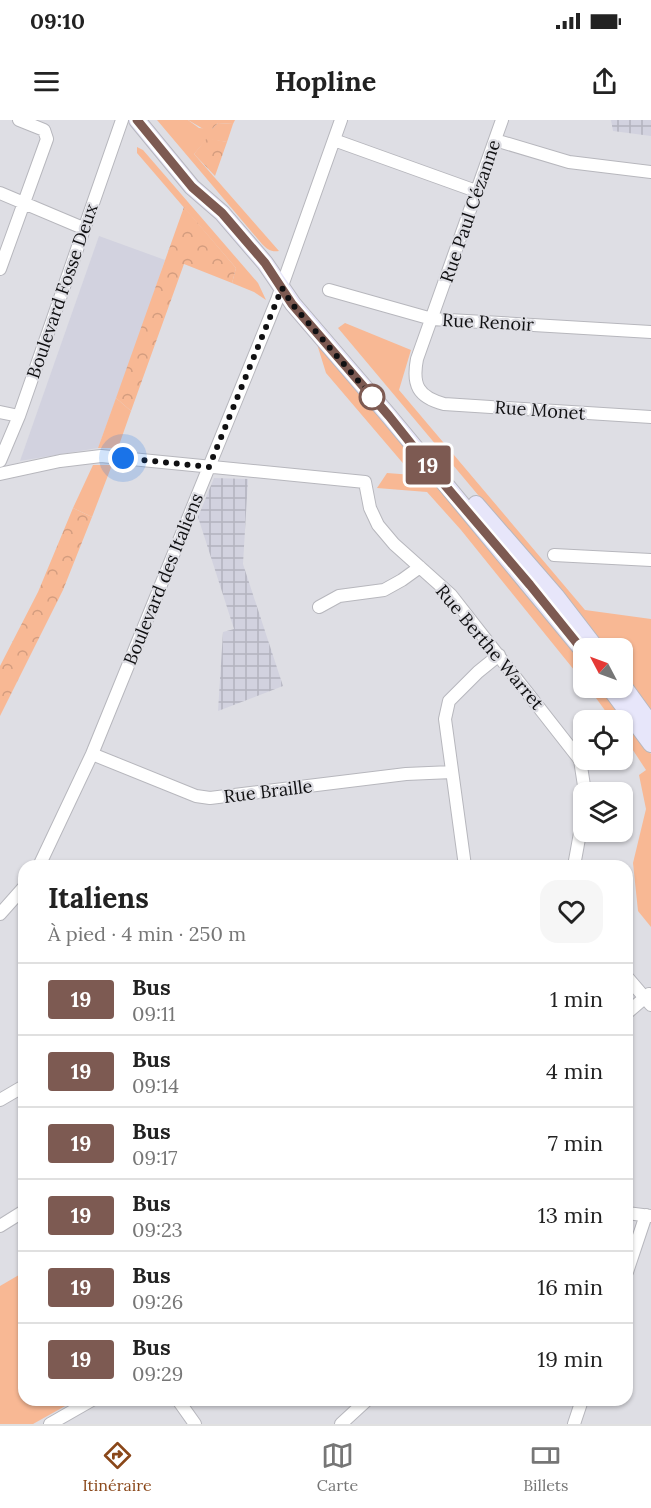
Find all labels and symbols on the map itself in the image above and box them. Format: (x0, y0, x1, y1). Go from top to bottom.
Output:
street label: Rue Paul Cézanne (435, 136, 505, 285)
street label: Boulevard Fosse Deux (21, 200, 103, 381)
street label: Rue Renoir (442, 308, 535, 336)
unlabelled marker (359, 384, 385, 410)
street label: Rue Monet (494, 395, 586, 425)
your location (108, 443, 138, 473)
line badge: 19 (401, 446, 455, 484)
street label: Boulevard des Italiens (118, 490, 208, 668)
street label: Rue Berthe Warret (431, 580, 549, 714)
north arrow (573, 638, 633, 698)
street label: Rue Braille (222, 774, 314, 808)

